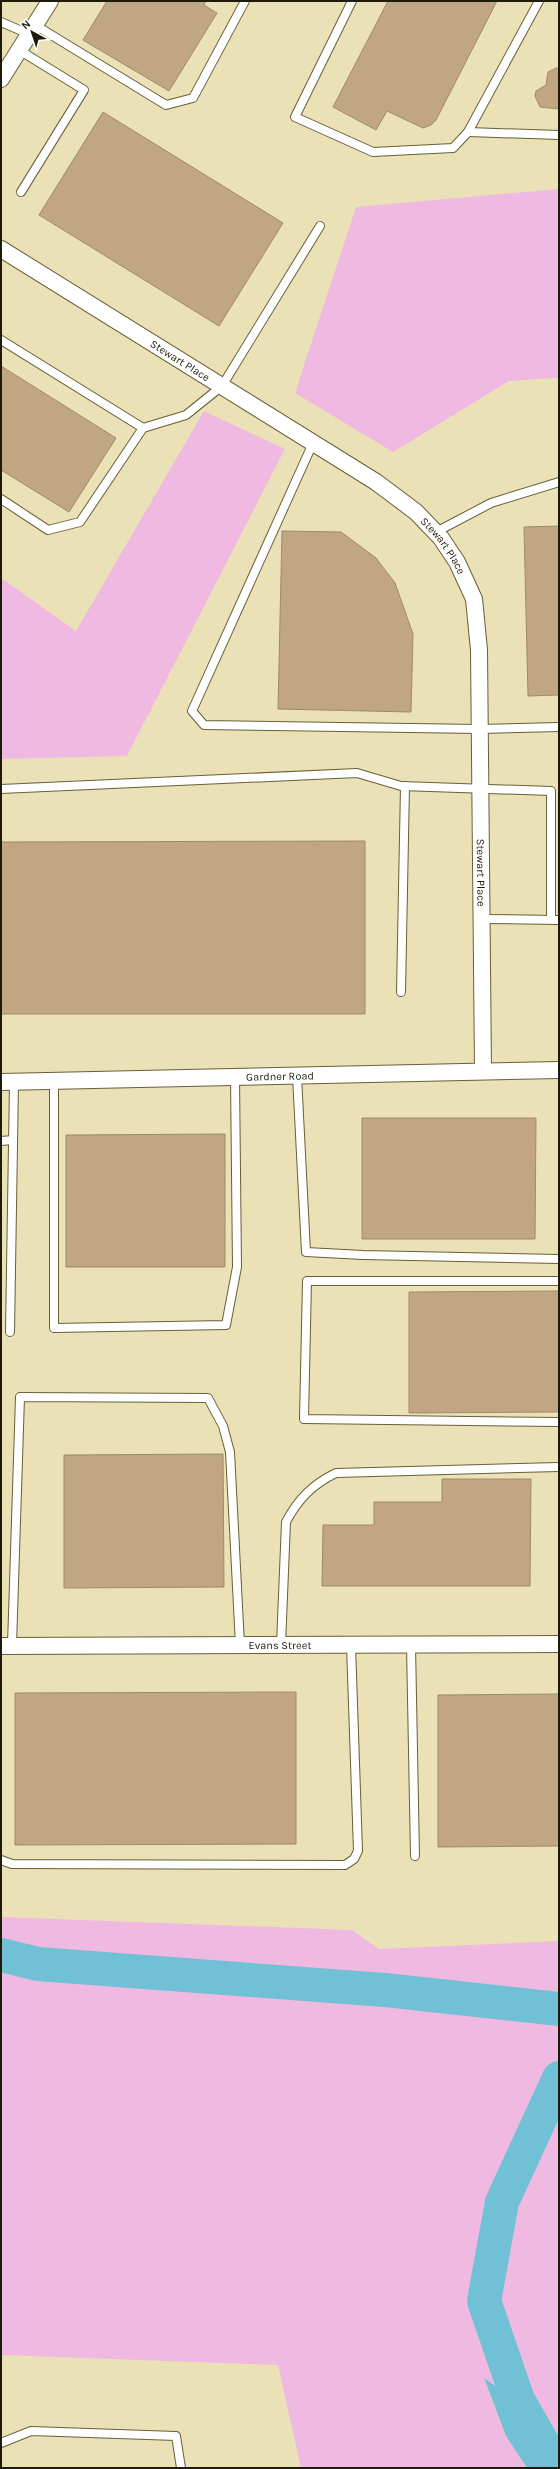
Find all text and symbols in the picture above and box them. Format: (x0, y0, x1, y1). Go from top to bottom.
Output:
north arrow (12, 12, 52, 52)
text: N (19, 17, 33, 32)
street label: Stewart Place (148, 337, 212, 384)
street label: Stewart Place (418, 515, 468, 577)
street label: Stewart Place (474, 839, 487, 907)
street label: Gardner Road (246, 1069, 314, 1084)
street label: Evans Street (248, 1639, 312, 1652)

